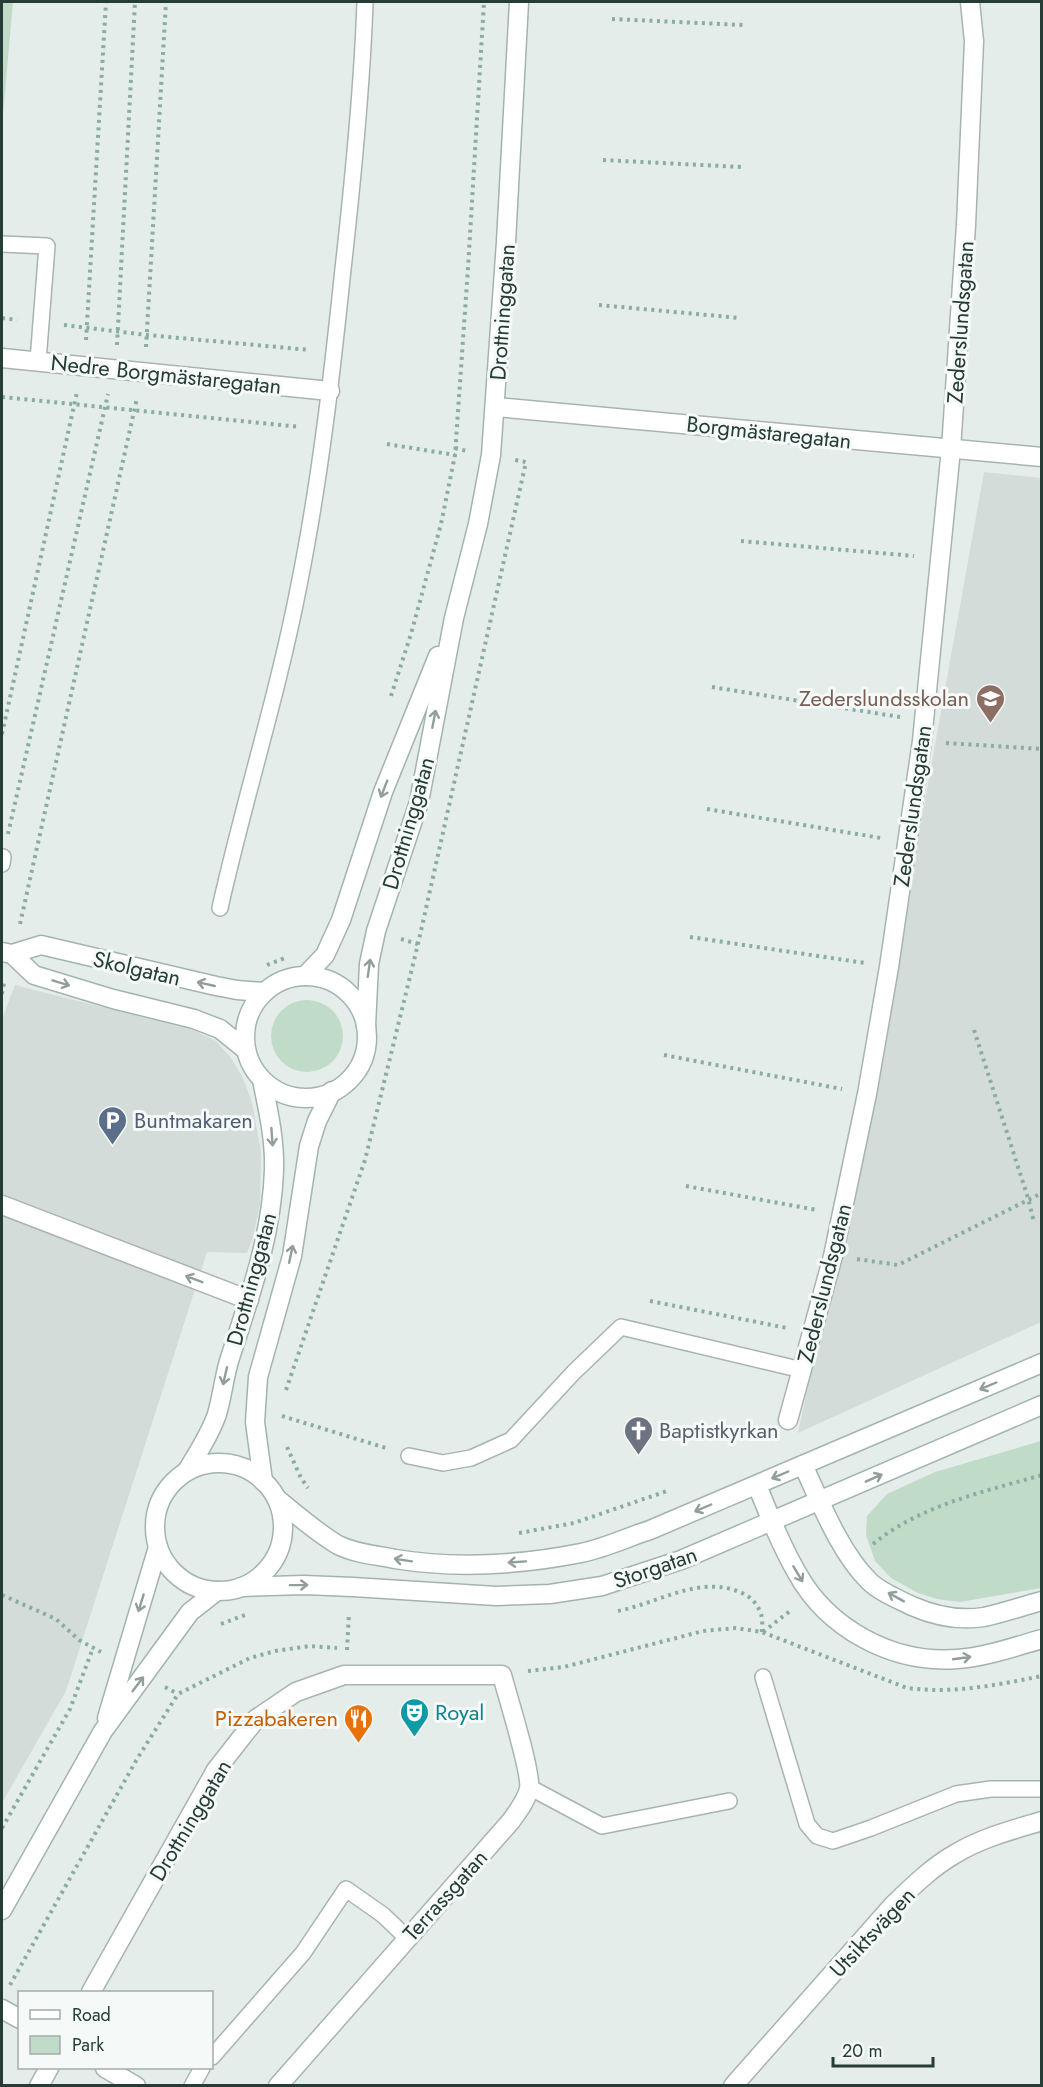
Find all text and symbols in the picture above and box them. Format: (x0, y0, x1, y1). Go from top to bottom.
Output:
street label: Zederslundsgatan (938, 240, 982, 404)
street label: Drottninggatan (481, 243, 523, 381)
street label: Nedre Borgmästaregatan (49, 346, 283, 402)
street label: Borgmästaregatan (685, 407, 853, 457)
place label: Zederslundsskolan (799, 682, 969, 714)
school or university icon: Zederslundsskolan (974, 682, 1006, 724)
one-way arrow (429, 710, 440, 729)
street label: Zederslundsgatan (885, 723, 939, 889)
street label: Drottninggatan (374, 753, 442, 893)
one-way arrow (378, 780, 389, 798)
street label: Skolgatan (90, 942, 184, 994)
one-way arrow (363, 959, 374, 978)
one-way arrow (51, 978, 70, 989)
one-way arrow (197, 978, 216, 990)
parking icon: Buntmakaren (97, 1104, 129, 1146)
place label: Buntmakaren (134, 1104, 253, 1136)
one-way arrow (267, 1127, 278, 1147)
street label: Zederslundsgatan (789, 1200, 859, 1366)
street label: Drottninggatan (218, 1209, 284, 1349)
one-way arrow (286, 1245, 298, 1264)
one-way arrow (185, 1273, 204, 1284)
one-way arrow (219, 1366, 231, 1385)
one-way arrow (979, 1381, 997, 1392)
church icon: Baptistkyrkan (622, 1414, 654, 1456)
place label: Baptistkyrkan (659, 1414, 779, 1446)
one-way arrow (771, 1470, 789, 1481)
one-way arrow (864, 1472, 882, 1483)
one-way arrow (694, 1503, 712, 1514)
street label: Storgatan (609, 1538, 701, 1596)
one-way arrow (393, 1554, 413, 1565)
one-way arrow (507, 1557, 527, 1568)
one-way arrow (793, 1565, 805, 1582)
one-way arrow (289, 1579, 309, 1591)
one-way arrow (888, 1591, 905, 1603)
one-way arrow (135, 1593, 146, 1612)
one-way arrow (952, 1652, 971, 1663)
one-way arrow (131, 1676, 144, 1692)
theatre icon: Royal (398, 1696, 430, 1738)
place label: Royal (435, 1696, 484, 1728)
place label: Pizzabakeren (215, 1702, 338, 1734)
restaurant icon: Pizzabakeren (343, 1702, 375, 1744)
street label: Drottninggatan (141, 1753, 239, 1887)
street label: Terrassgatan (395, 1842, 495, 1948)
street label: Utsiktsvägen (822, 1880, 922, 1984)
legend (18, 1991, 213, 2069)
text: Road (72, 2002, 111, 2028)
scale bar (833, 2030, 934, 2068)
text: Park (72, 2032, 104, 2058)
text: 20 m (842, 2038, 882, 2064)

